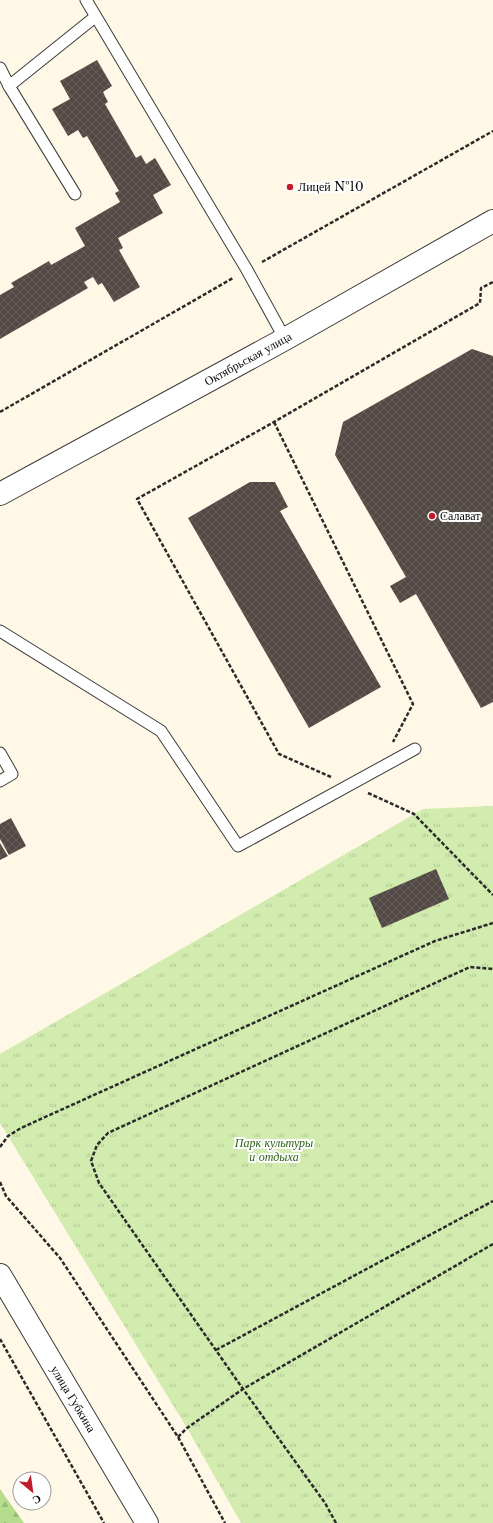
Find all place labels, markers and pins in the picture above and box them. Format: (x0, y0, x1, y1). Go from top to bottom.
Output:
place label: Лицей №10 (298, 179, 364, 194)
marker: Лицей №10 (285, 182, 295, 192)
place label: Салават (440, 508, 481, 523)
marker: Салават (427, 511, 437, 521)

